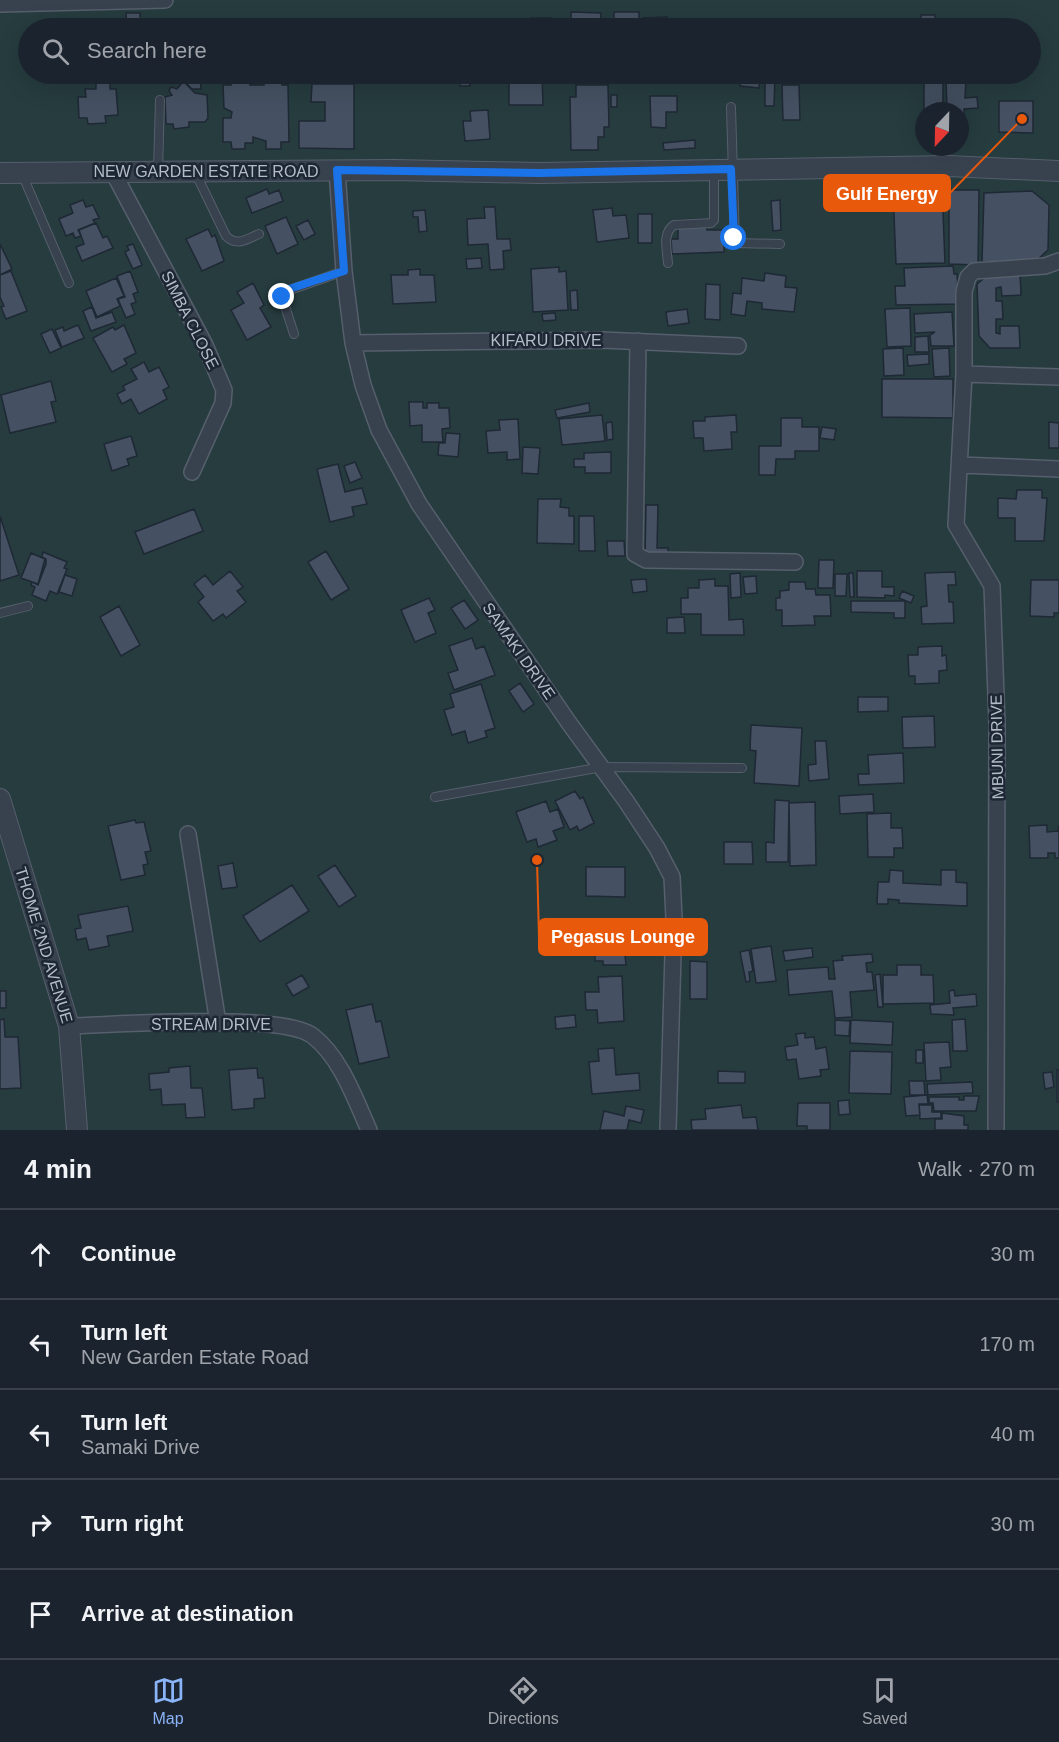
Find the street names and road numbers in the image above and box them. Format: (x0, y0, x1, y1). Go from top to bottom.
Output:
street label: NEW GARDEN ESTATE ROAD (93, 163, 319, 180)
street label: SIMBA CLOSE (158, 268, 222, 372)
street label: KIFARU DRIVE (490, 332, 602, 349)
street label: SAMAKI DRIVE (479, 600, 559, 702)
street label: MBUNI DRIVE (988, 694, 1006, 800)
street label: THOME 2ND AVENUE (12, 865, 76, 1025)
street label: STREAM DRIVE (151, 1016, 271, 1033)

